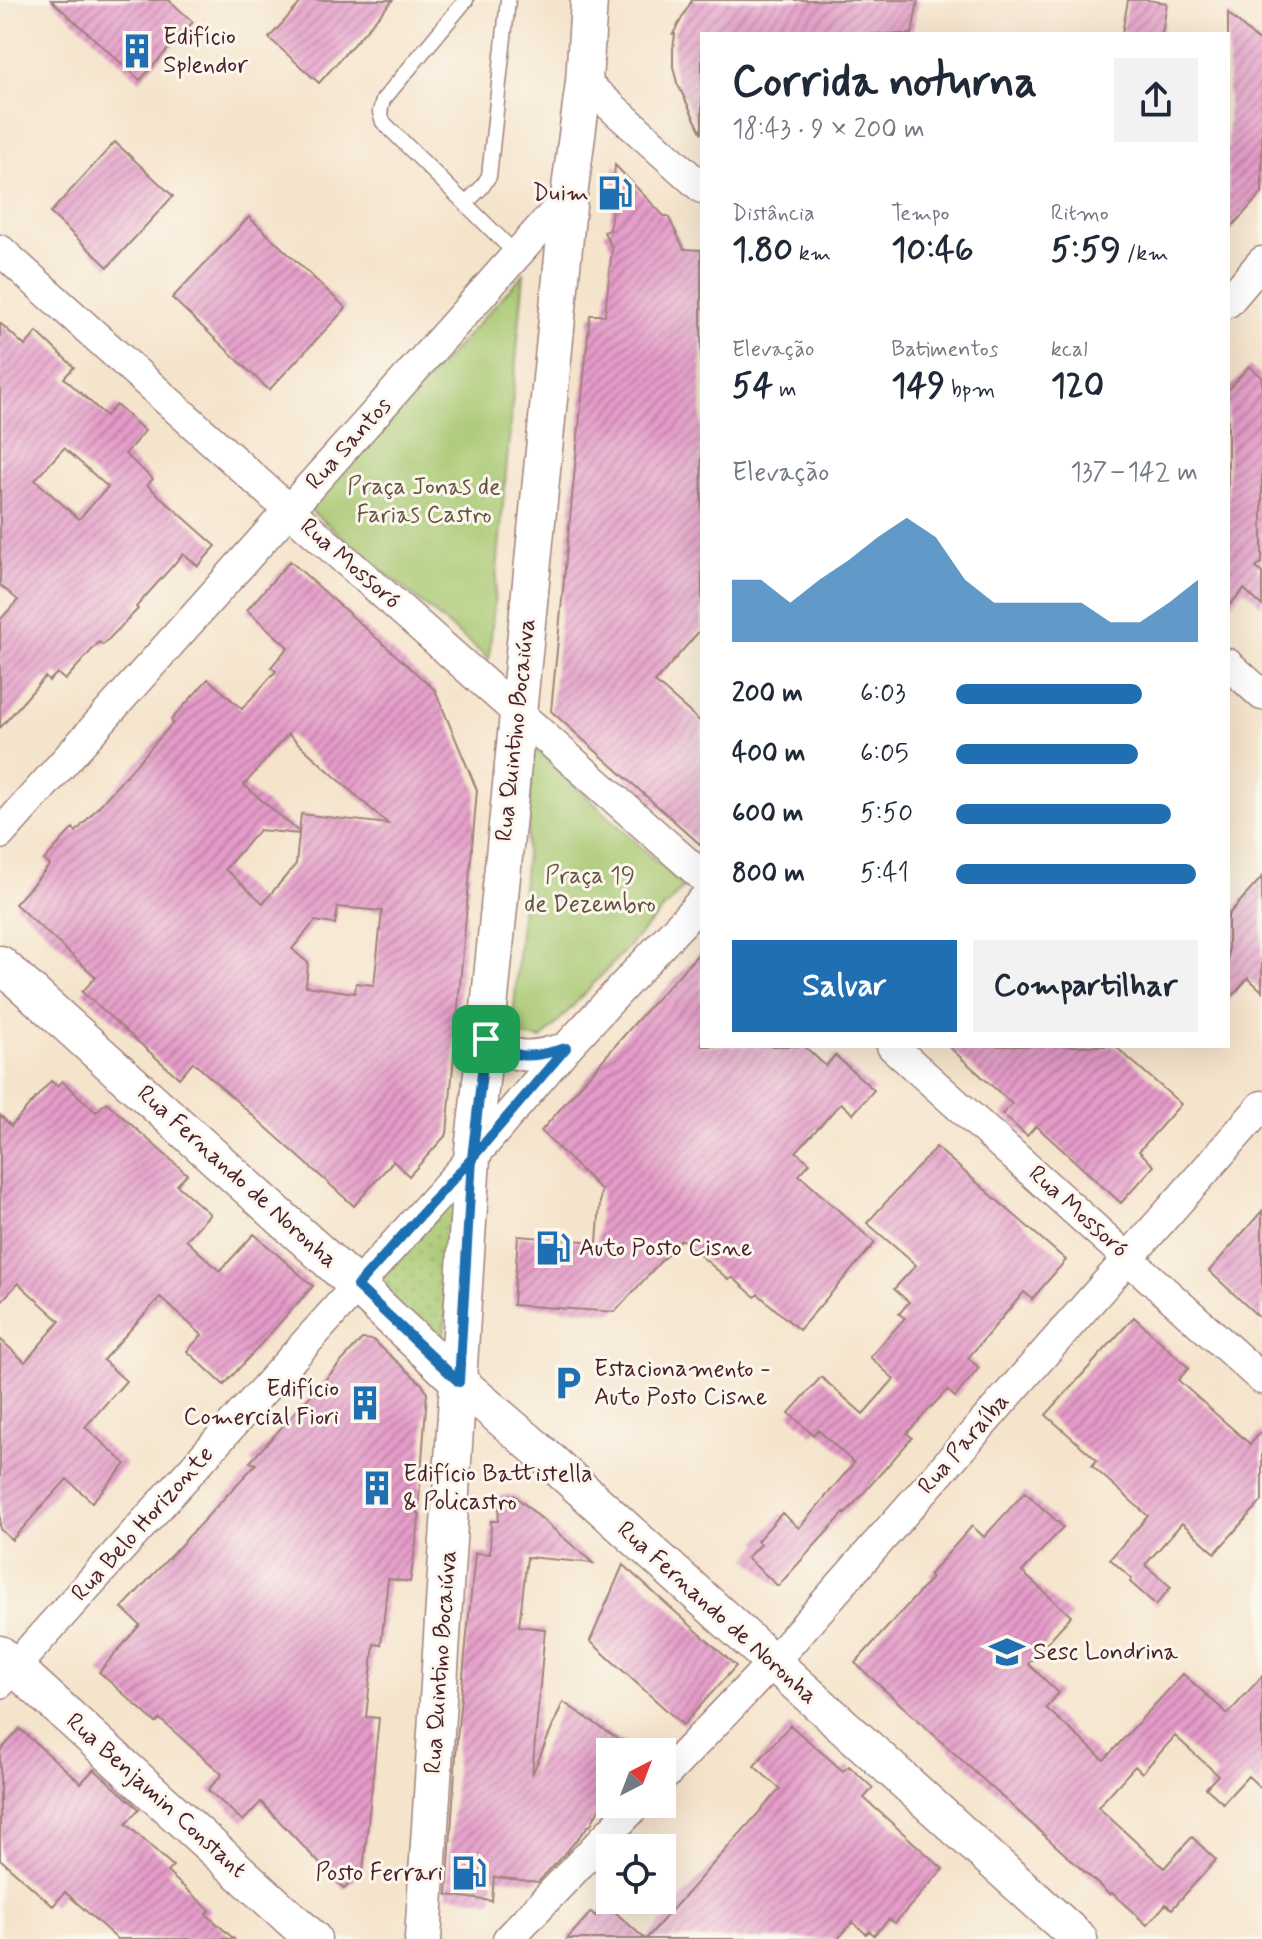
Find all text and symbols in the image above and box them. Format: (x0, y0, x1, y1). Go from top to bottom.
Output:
place label: Edifício Splendor (163, 22, 249, 81)
building icon: Edifício Splendor (118, 32, 156, 70)
text: Corrida noturna (732, 54, 1037, 112)
button: share (1114, 58, 1198, 142)
text: 18:43 · 9 × 200 m (732, 113, 925, 147)
fuel station icon: Duim (596, 174, 634, 212)
place label: Duim (532, 178, 589, 209)
text: Distância (732, 200, 815, 228)
text: Tempo (891, 200, 950, 228)
text: Ritmo (1051, 200, 1109, 228)
text: 1.80 (732, 228, 793, 273)
text: 10:46 (891, 228, 974, 273)
text: 5:59 (1051, 228, 1121, 273)
text: km (793, 240, 831, 268)
text: /km (1121, 240, 1168, 268)
text: Elevação (732, 336, 814, 364)
text: Batimentos (891, 336, 998, 364)
text: kcal (1051, 336, 1088, 364)
text: 54 (732, 364, 773, 409)
text: 149 (891, 364, 945, 409)
text: 120 (1051, 364, 1104, 409)
text: m (773, 376, 797, 404)
text: bpm (945, 376, 995, 404)
street label: Rua Santos (299, 391, 399, 497)
text: Elevação (732, 456, 829, 490)
text: 137–142 m (1070, 456, 1198, 490)
park label: Praça Jonas de Farias Castro (347, 472, 501, 531)
street label: Rua Mossoró (293, 512, 407, 616)
street label: Rua Quintino Bocaiúva (489, 617, 543, 843)
text: 200 m (732, 677, 803, 711)
text: 6:03 (860, 677, 906, 711)
text: 400 m (732, 737, 805, 771)
text: 6:05 (860, 737, 909, 771)
text: 600 m (732, 797, 804, 831)
text: 5:50 (860, 797, 913, 831)
text: 800 m (732, 857, 805, 891)
text: 5:41 (860, 857, 909, 891)
park label: Praça 19 de Dezembro (524, 861, 656, 920)
button: Salvar (732, 940, 957, 1032)
button: Compartilhar (973, 940, 1198, 1032)
pin (452, 1005, 520, 1073)
icon: arrive (464, 1017, 508, 1061)
street label: Rua Fernando de Noronha (130, 1079, 344, 1275)
street label: Rua Mossoró (1021, 1159, 1135, 1265)
fuel station icon: Auto Posto Cisne (534, 1229, 572, 1267)
place label: Auto Posto Cisne (579, 1233, 752, 1264)
place label: Estacionamento - Auto Posto Cisne (594, 1354, 771, 1413)
parking icon: Estacionamento - Auto Posto Cisne (549, 1364, 587, 1402)
place label: Edifício Comercial Fiori (183, 1374, 339, 1433)
building icon: Edifício Comercial Fiori (346, 1384, 384, 1422)
street label: Rua Paraíba (911, 1387, 1017, 1501)
street label: Rua Belo Horizonte (65, 1440, 221, 1608)
place label: Edifício Battistella & Policastro (403, 1459, 593, 1518)
building icon: Edifício Battistella & Policastro (358, 1469, 396, 1507)
street label: Rua Fernando de Noronha (610, 1515, 824, 1711)
street label: Rua Quintino Bocaiúva (418, 1549, 464, 1775)
school or university icon: Sesc Londrina (988, 1633, 1026, 1671)
place label: Sesc Londrina (1033, 1637, 1179, 1668)
street label: Rua Benjamin Constant (59, 1706, 253, 1886)
north arrow (596, 1738, 676, 1818)
map controls (596, 1738, 676, 1914)
button: locate (596, 1834, 676, 1914)
fuel station icon: Posto Ferrari (450, 1854, 488, 1892)
place label: Posto Ferrari (316, 1858, 443, 1889)

